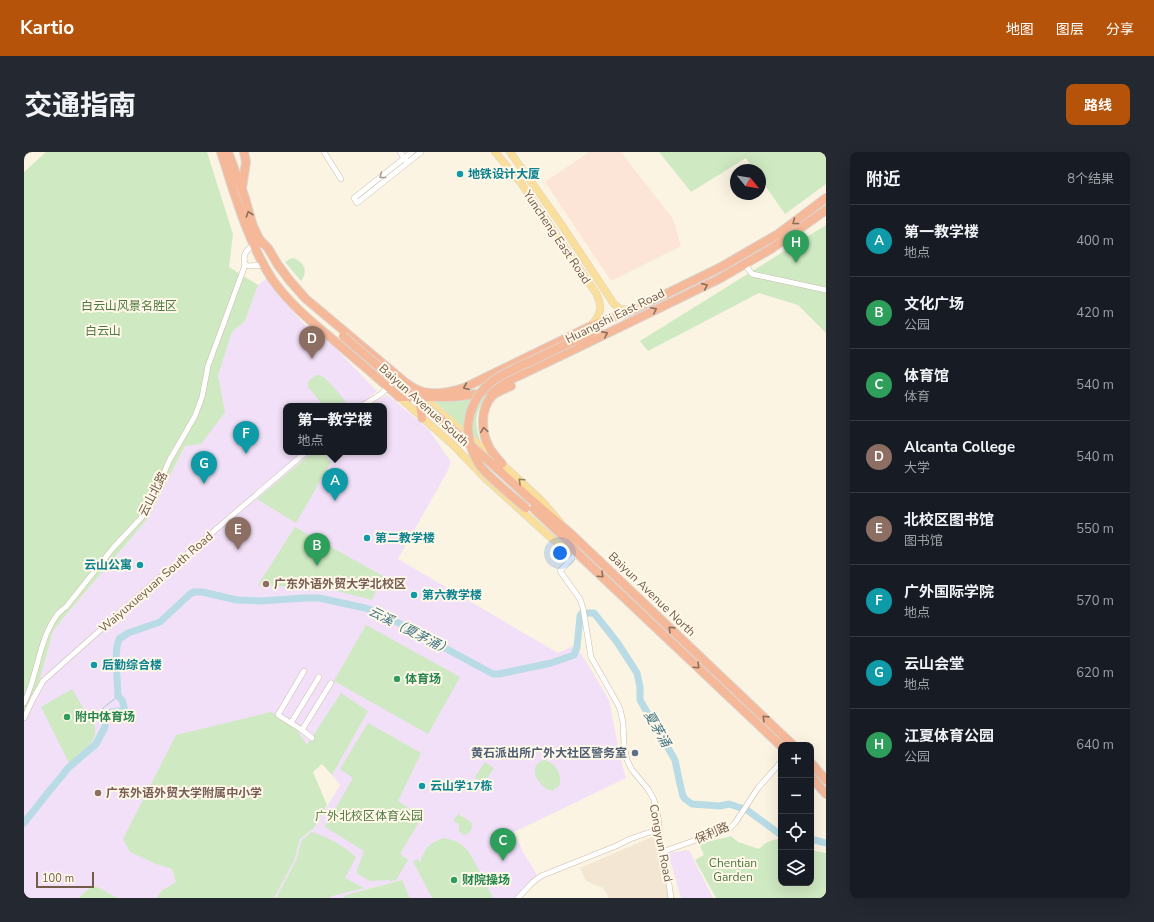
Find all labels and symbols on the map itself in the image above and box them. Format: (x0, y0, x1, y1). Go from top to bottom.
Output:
north arrow (730, 164, 766, 200)
place label: 地铁设计大厦 (468, 166, 540, 182)
marker: 地铁设计大厦 (455, 169, 465, 179)
one-way arrow (379, 172, 386, 179)
street label: Yuncheng East Road (519, 186, 594, 287)
one-way arrow (246, 211, 254, 218)
one-way arrow (793, 217, 800, 224)
pin: H (783, 230, 809, 263)
one-way arrow (701, 283, 708, 291)
street label: Huangshi East Road (563, 285, 667, 347)
park label: 白云山风景名胜区 (81, 298, 177, 314)
one-way arrow (650, 307, 657, 315)
park label: 白云山 (85, 323, 121, 339)
pin: D (299, 326, 325, 359)
one-way arrow (600, 332, 608, 339)
street label: Baiyun Avenue South (376, 360, 472, 450)
one-way arrow (462, 382, 469, 390)
pin: F (233, 421, 259, 454)
one-way arrow (480, 427, 489, 433)
pin: G (191, 451, 217, 484)
pin: A (322, 468, 348, 501)
street label: 云山北路 (135, 469, 171, 519)
one-way arrow (518, 479, 525, 486)
pin: E (225, 517, 251, 550)
street label: Waiyuxueyuan South Road (96, 528, 216, 636)
place label: 第二教学楼 (375, 530, 435, 546)
pin: B (304, 533, 330, 566)
marker: 第二教学楼 (362, 533, 372, 543)
your location (550, 543, 570, 563)
street label: Baiyun Avenue North (605, 548, 699, 640)
place label: 云山公寓 (84, 557, 132, 573)
marker: 云山公寓 (135, 560, 145, 570)
one-way arrow (596, 570, 604, 578)
place label: 广东外语外贸大学北校区 (274, 576, 406, 592)
marker: 广东外语外贸大学北校区 (261, 579, 271, 589)
place label: 第六教学楼 (422, 587, 482, 603)
marker: 第六教学楼 (409, 590, 419, 600)
water label: 云溪（夏茅涌） (365, 602, 455, 660)
one-way arrow (668, 626, 676, 633)
place label: 后勤综合楼 (102, 657, 162, 673)
marker: 后勤综合楼 (89, 660, 99, 670)
one-way arrow (692, 661, 700, 669)
place label: 体育场 (405, 671, 441, 687)
marker: 体育场 (392, 674, 402, 684)
water label: 夏茅涌 (639, 708, 676, 752)
place label: 附中体育场 (75, 709, 135, 725)
marker: 附中体育场 (62, 712, 72, 722)
one-way arrow (763, 716, 770, 723)
place label: 黄石派出所广外大社区警务室 (471, 745, 627, 761)
marker: 黄石派出所广外大社区警务室 (630, 748, 640, 758)
place label: 云山学17栋 (430, 778, 492, 794)
marker: 云山学17栋 (417, 781, 427, 791)
place label: 广东外语外贸大学附属中小学 (106, 785, 262, 801)
marker: 广东外语外贸大学附属中小学 (93, 788, 103, 798)
street label: Congyun Road (646, 803, 676, 883)
park label: 广外北校区体育公园 (315, 808, 423, 824)
street label: 保利路 (692, 819, 732, 847)
pin: C (490, 828, 516, 861)
park label: Chentian Garden (709, 855, 757, 885)
scale bar (36, 870, 94, 889)
place label: 财院操场 (462, 872, 510, 888)
marker: 财院操场 (449, 875, 459, 885)

